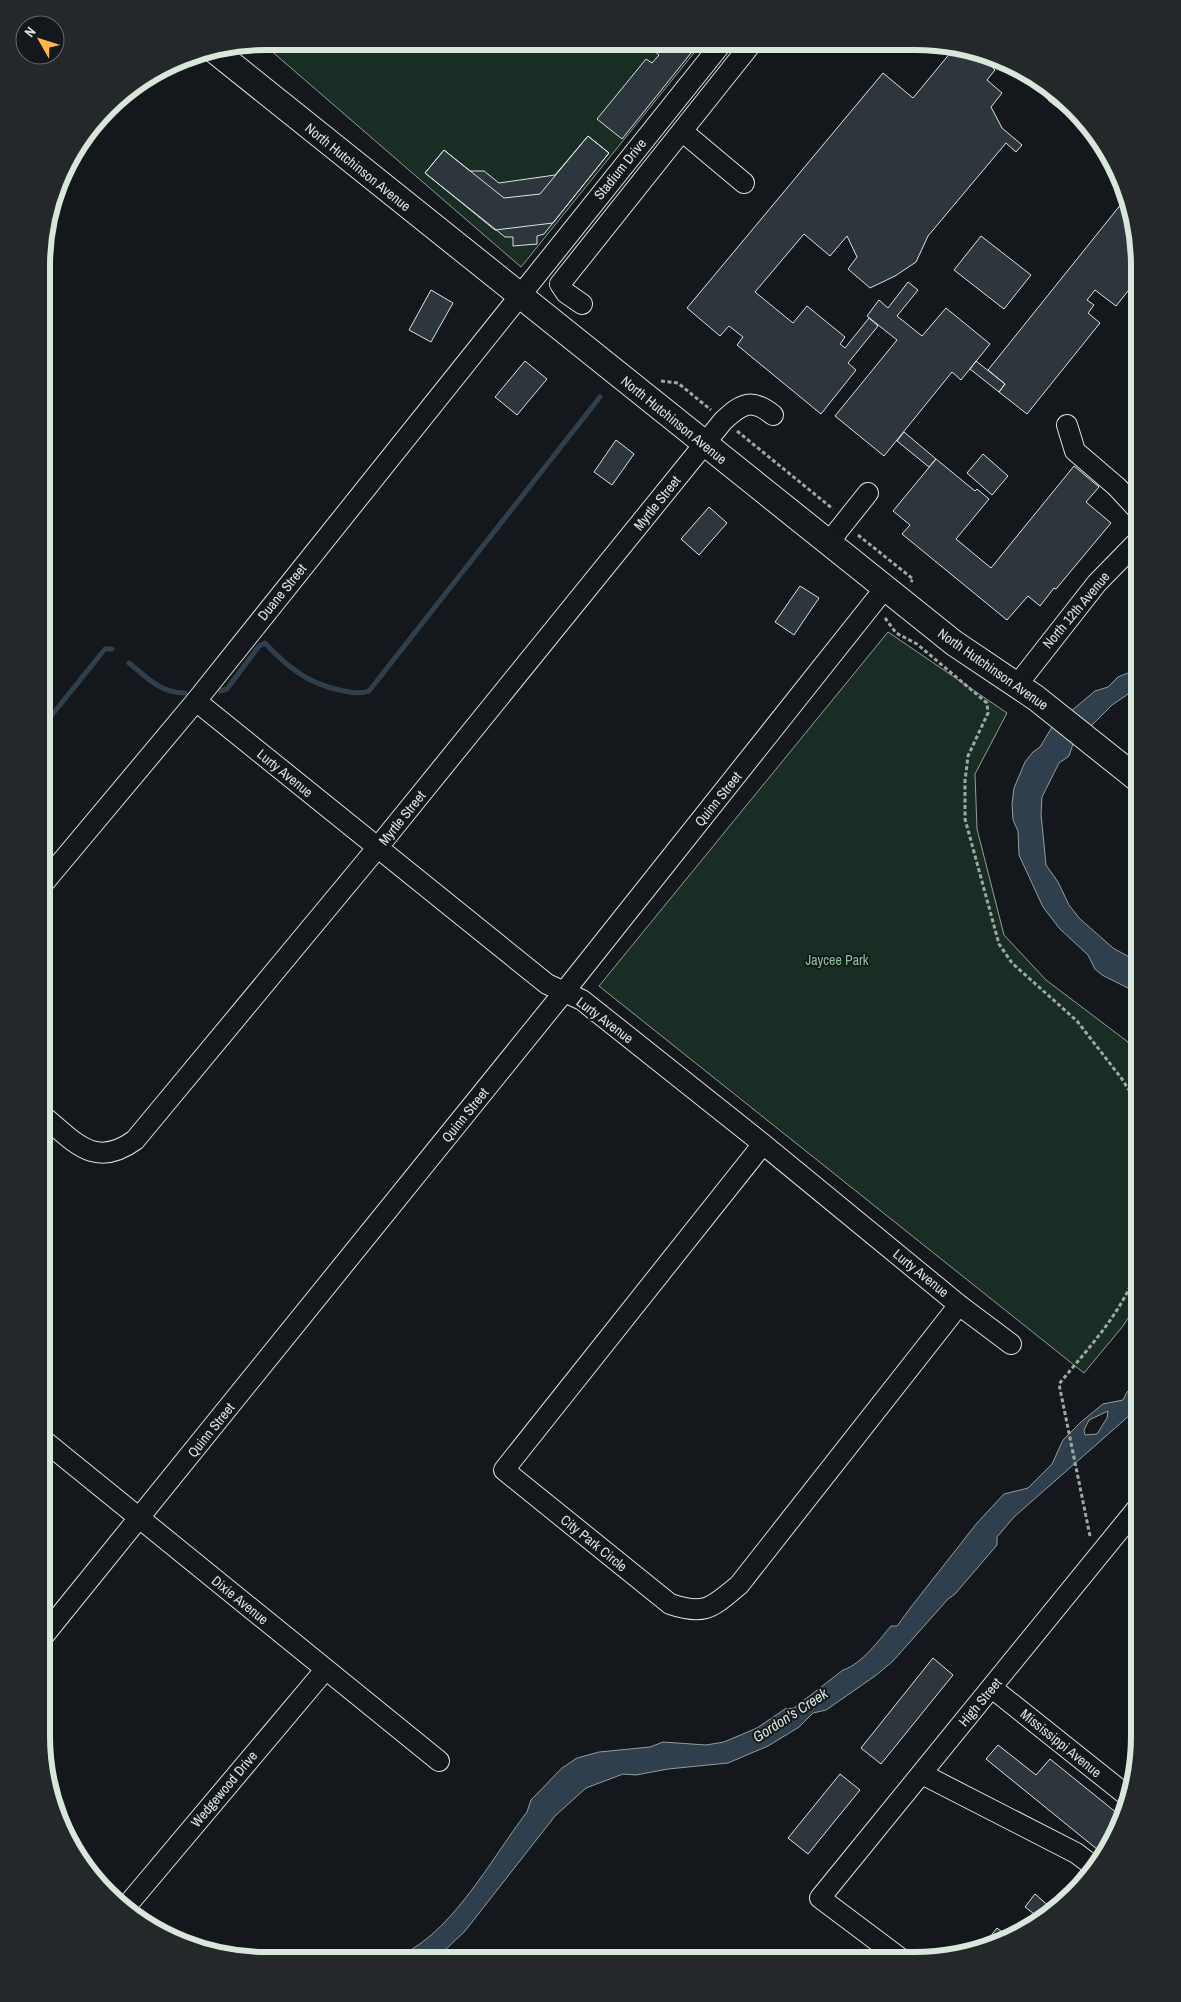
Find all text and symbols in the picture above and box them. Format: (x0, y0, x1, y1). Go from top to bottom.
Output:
north arrow (15, 15, 65, 65)
text: N (20, 23, 40, 41)
street label: North Hutchinson Avenue (302, 119, 414, 215)
street label: Stadium Drive (590, 135, 650, 203)
street label: North Hutchinson Avenue (618, 372, 730, 468)
street label: Myrtle Street (630, 472, 684, 534)
street label: Duane Street (254, 560, 310, 624)
street label: North 12th Avenue (1039, 568, 1113, 652)
street label: North Hutchinson Avenue (934, 624, 1052, 714)
street label: Lurty Avenue (253, 745, 317, 801)
street label: Quinn Street (691, 768, 745, 830)
street label: Myrtle Street (375, 787, 429, 849)
park label: Jaycee Park (805, 951, 869, 969)
street label: Lurty Avenue (573, 993, 637, 1047)
street label: Quinn Street (438, 1084, 492, 1146)
street label: Lurty Avenue (889, 1245, 953, 1301)
street label: Quinn Street (184, 1399, 238, 1461)
street label: City Park Circle (557, 1511, 631, 1575)
street label: Dixie Avenue (208, 1572, 272, 1628)
street label: High Street (954, 1674, 1006, 1730)
water label: Gordon's Creek (748, 1682, 832, 1747)
street label: Mississippi Avenue (1017, 1705, 1105, 1781)
street label: Wedgewood Drive (187, 1747, 261, 1831)

